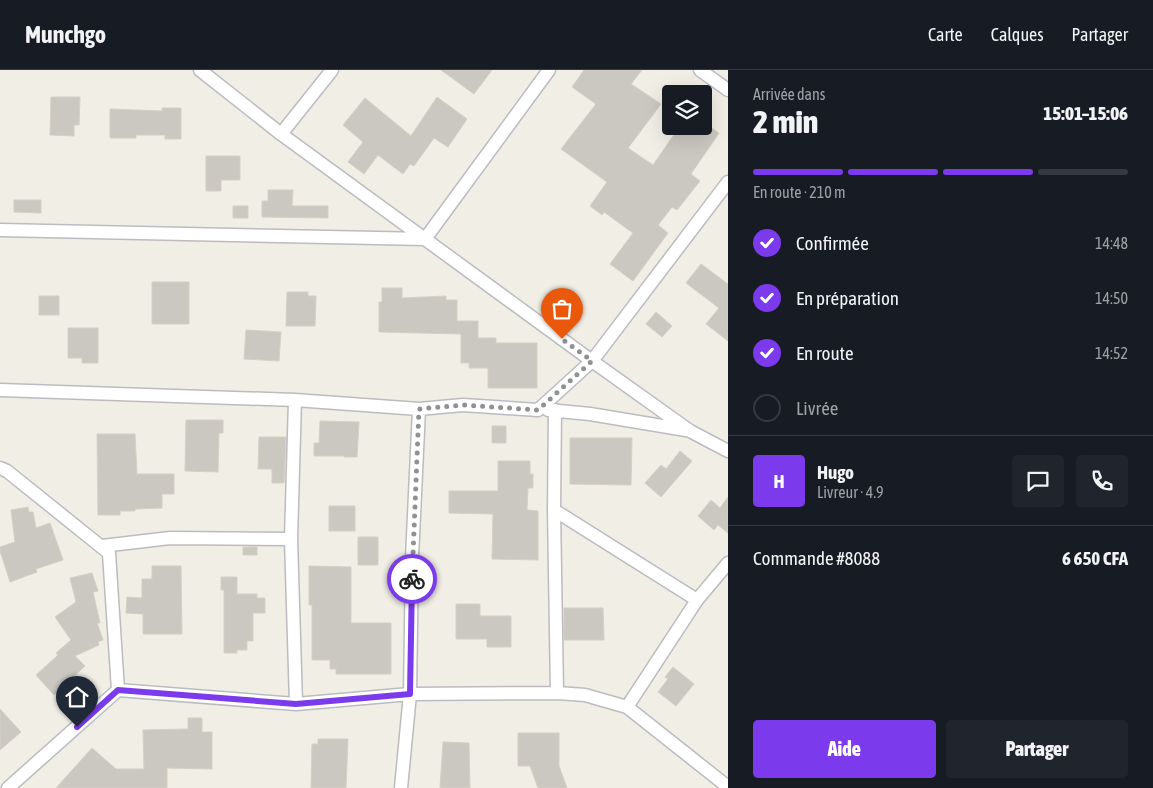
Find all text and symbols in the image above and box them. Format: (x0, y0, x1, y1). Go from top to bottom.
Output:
text: Munchgo (25, 21, 106, 48)
text: Carte (928, 24, 963, 45)
text: Calques (991, 24, 1044, 45)
text: Partager (1072, 24, 1128, 45)
map controls (662, 85, 712, 135)
button: layers (662, 85, 712, 135)
text: Arrivée dans (753, 85, 825, 103)
text: 15:01–15:06 (1043, 102, 1128, 124)
text: 2 min (753, 103, 818, 140)
text: En route · 210 m (753, 183, 846, 201)
icon: check (753, 229, 781, 257)
text: Confirmée (796, 232, 869, 254)
text: 14:48 (1095, 234, 1128, 252)
icon: check (753, 284, 781, 312)
text: En préparation (796, 287, 899, 309)
pin (541, 288, 583, 339)
text: 14:50 (1095, 289, 1128, 307)
icon: bag (548, 295, 576, 323)
icon: check (753, 339, 781, 367)
text: En route (796, 342, 854, 364)
text: 14:52 (1095, 344, 1128, 362)
text: Livrée (796, 397, 838, 419)
button: chat (1012, 455, 1064, 507)
button: phone (1076, 455, 1128, 507)
text: Hugo (817, 461, 854, 483)
text: H (773, 470, 785, 492)
text: Livreur · 4.9 (817, 483, 884, 501)
text: Commande #8088 (753, 547, 880, 569)
text: 6 650 CFA (1062, 547, 1128, 569)
courier (387, 554, 437, 604)
icon: bike (398, 565, 426, 593)
pin (56, 676, 98, 727)
icon: home (63, 683, 91, 711)
button: Aide (753, 720, 936, 778)
button: Partager (946, 720, 1128, 778)

